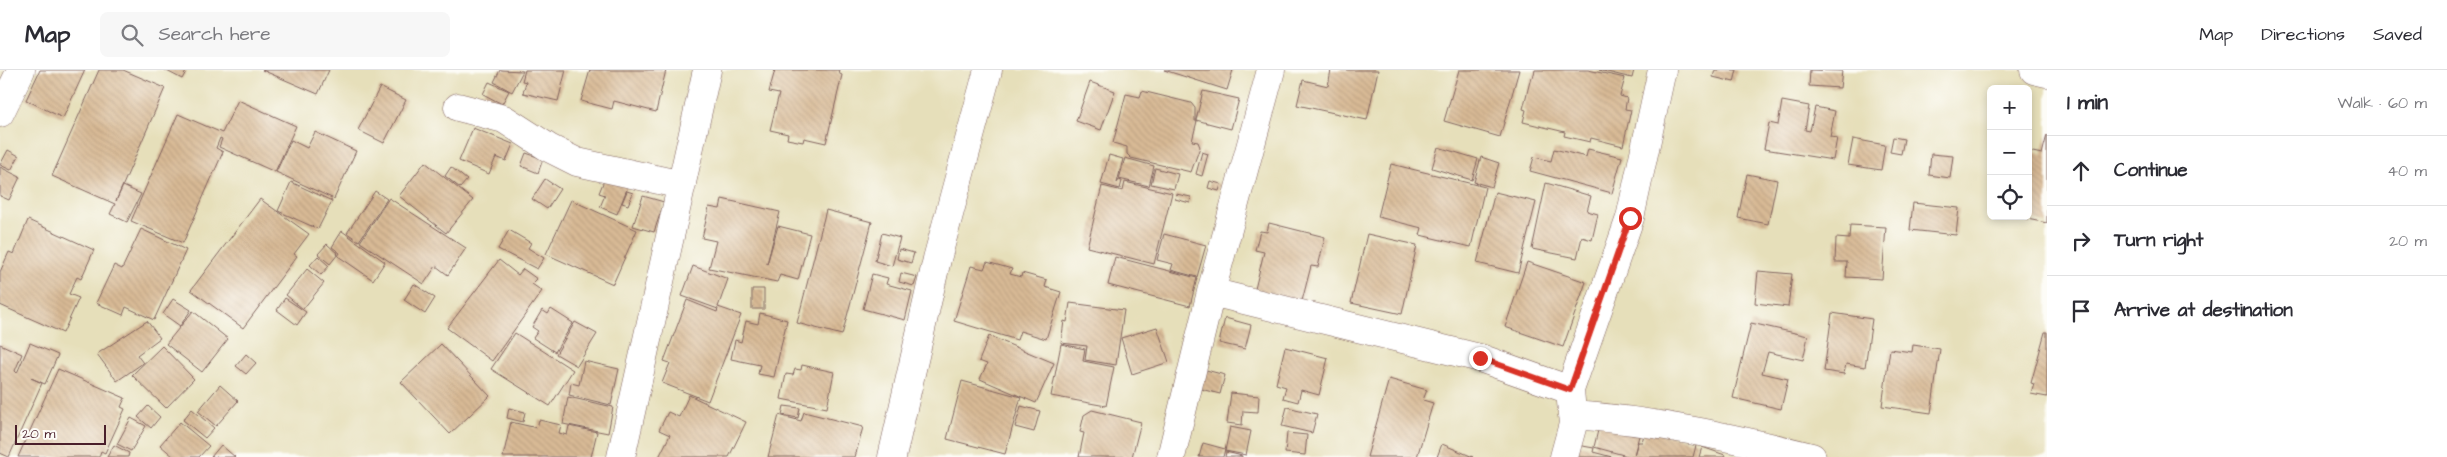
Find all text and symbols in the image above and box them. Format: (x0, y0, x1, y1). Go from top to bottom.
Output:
search box (100, 12, 450, 57)
text: Map (25, 18, 70, 52)
icon: search (118, 21, 146, 49)
text: Search here (158, 21, 271, 48)
text: Map (2199, 22, 2233, 47)
text: Directions (2261, 22, 2345, 47)
text: Saved (2373, 22, 2422, 47)
map controls (1987, 85, 2032, 220)
button: + (1987, 85, 2032, 130)
text: 1 min (2067, 88, 2108, 117)
text: Walk · 60 m (2337, 92, 2427, 114)
button: − (1987, 130, 2032, 175)
icon: ahead (2067, 157, 2095, 185)
text: Continue (2114, 157, 2188, 184)
text: 40 m (2387, 160, 2427, 182)
button: locate (1987, 175, 2032, 220)
route start (1619, 207, 1642, 230)
icon: right (2067, 227, 2095, 255)
text: Turn right (2114, 227, 2203, 254)
text: 20 m (2389, 230, 2427, 252)
icon: arrive (2067, 297, 2095, 325)
text: Arrive at destination (2114, 297, 2293, 324)
route end (1469, 347, 1492, 370)
scale bar (15, 422, 106, 445)
text: 20 m (22, 424, 55, 444)

